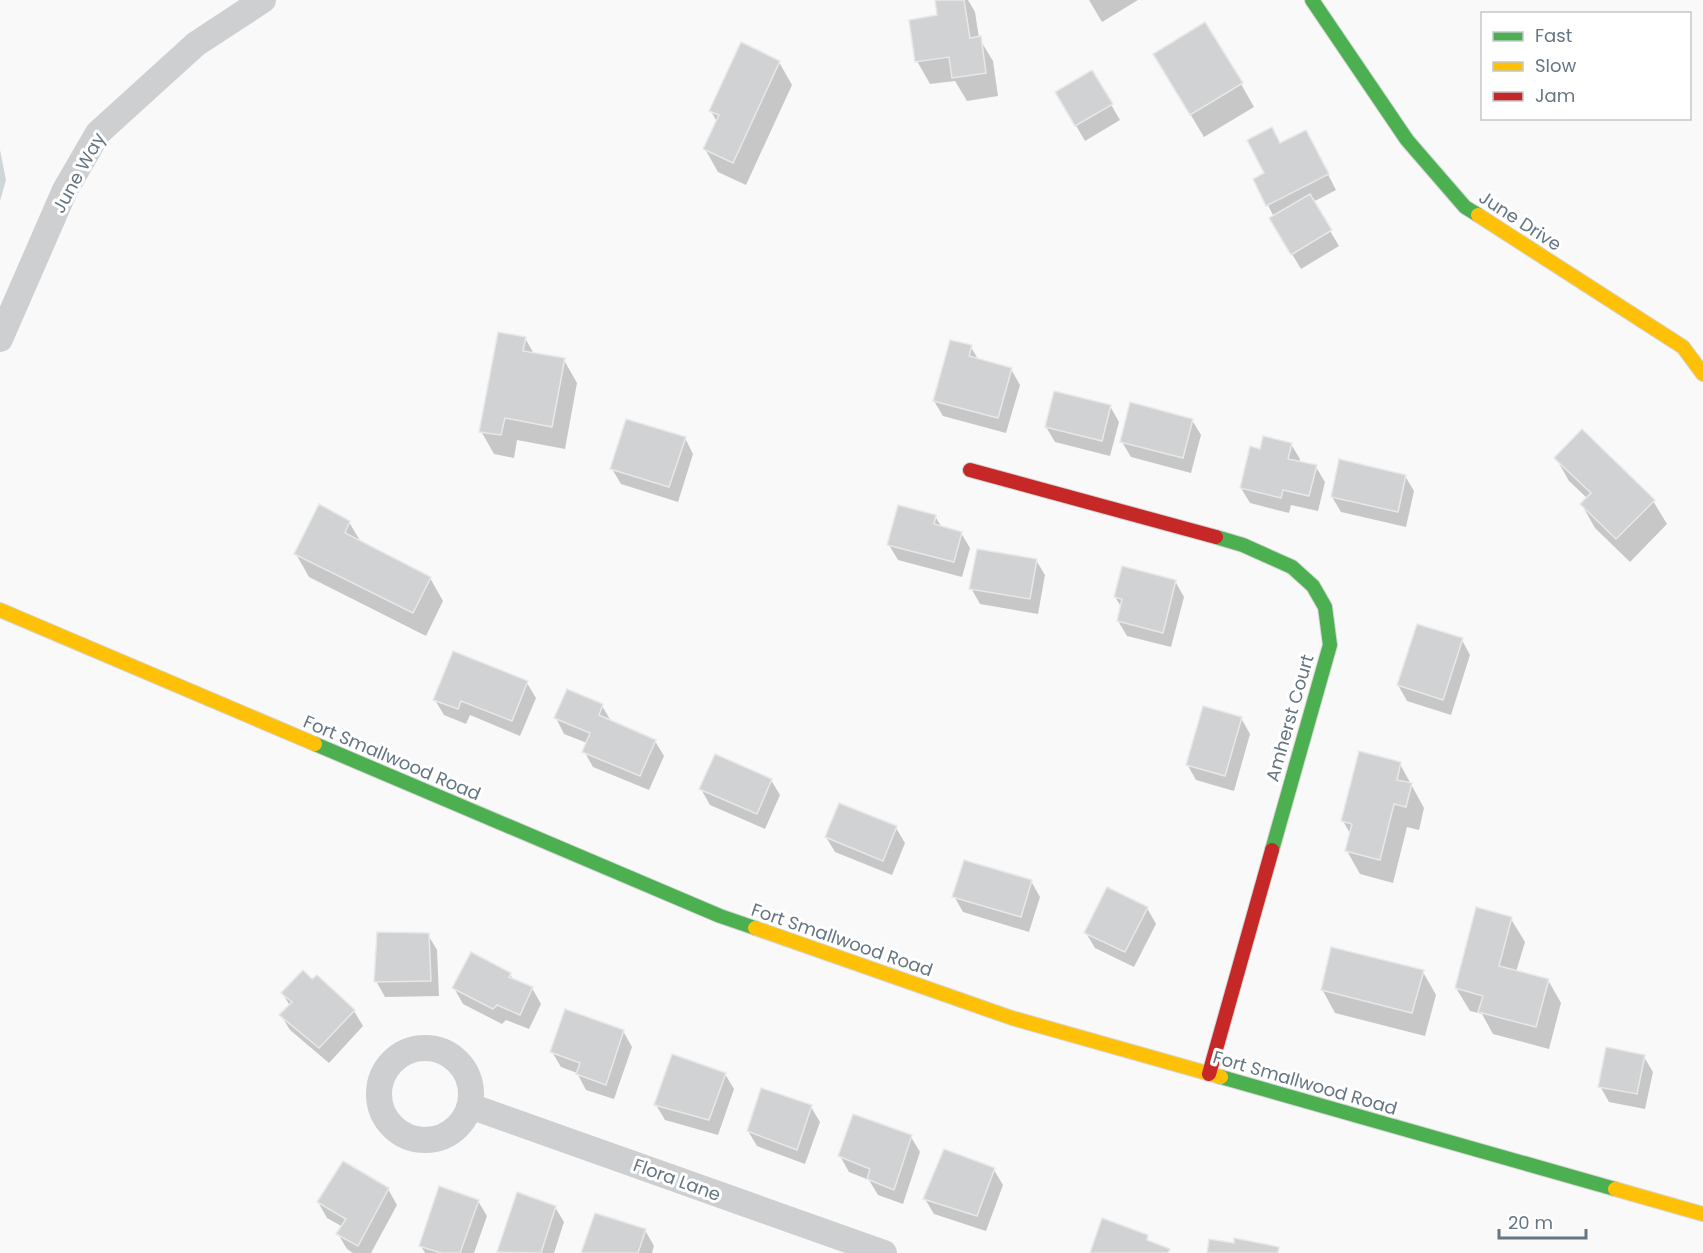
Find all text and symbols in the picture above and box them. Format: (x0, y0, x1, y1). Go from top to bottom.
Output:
legend (1481, 12, 1691, 120)
text: Fast (1535, 23, 1572, 48)
text: Slow (1535, 53, 1577, 78)
text: Jam (1535, 83, 1575, 108)
street label: June Way (46, 128, 111, 217)
street label: June Drive (1474, 185, 1566, 257)
street label: Amherst Court (1259, 651, 1320, 784)
street label: Fort Smallwood Road (300, 709, 485, 806)
street label: Fort Smallwood Road (748, 897, 936, 982)
street label: Fort Smallwood Road (1210, 1044, 1400, 1121)
street label: Flora Lane (630, 1152, 724, 1207)
scale bar (1499, 1202, 1586, 1240)
text: 20 m (1508, 1210, 1553, 1235)

